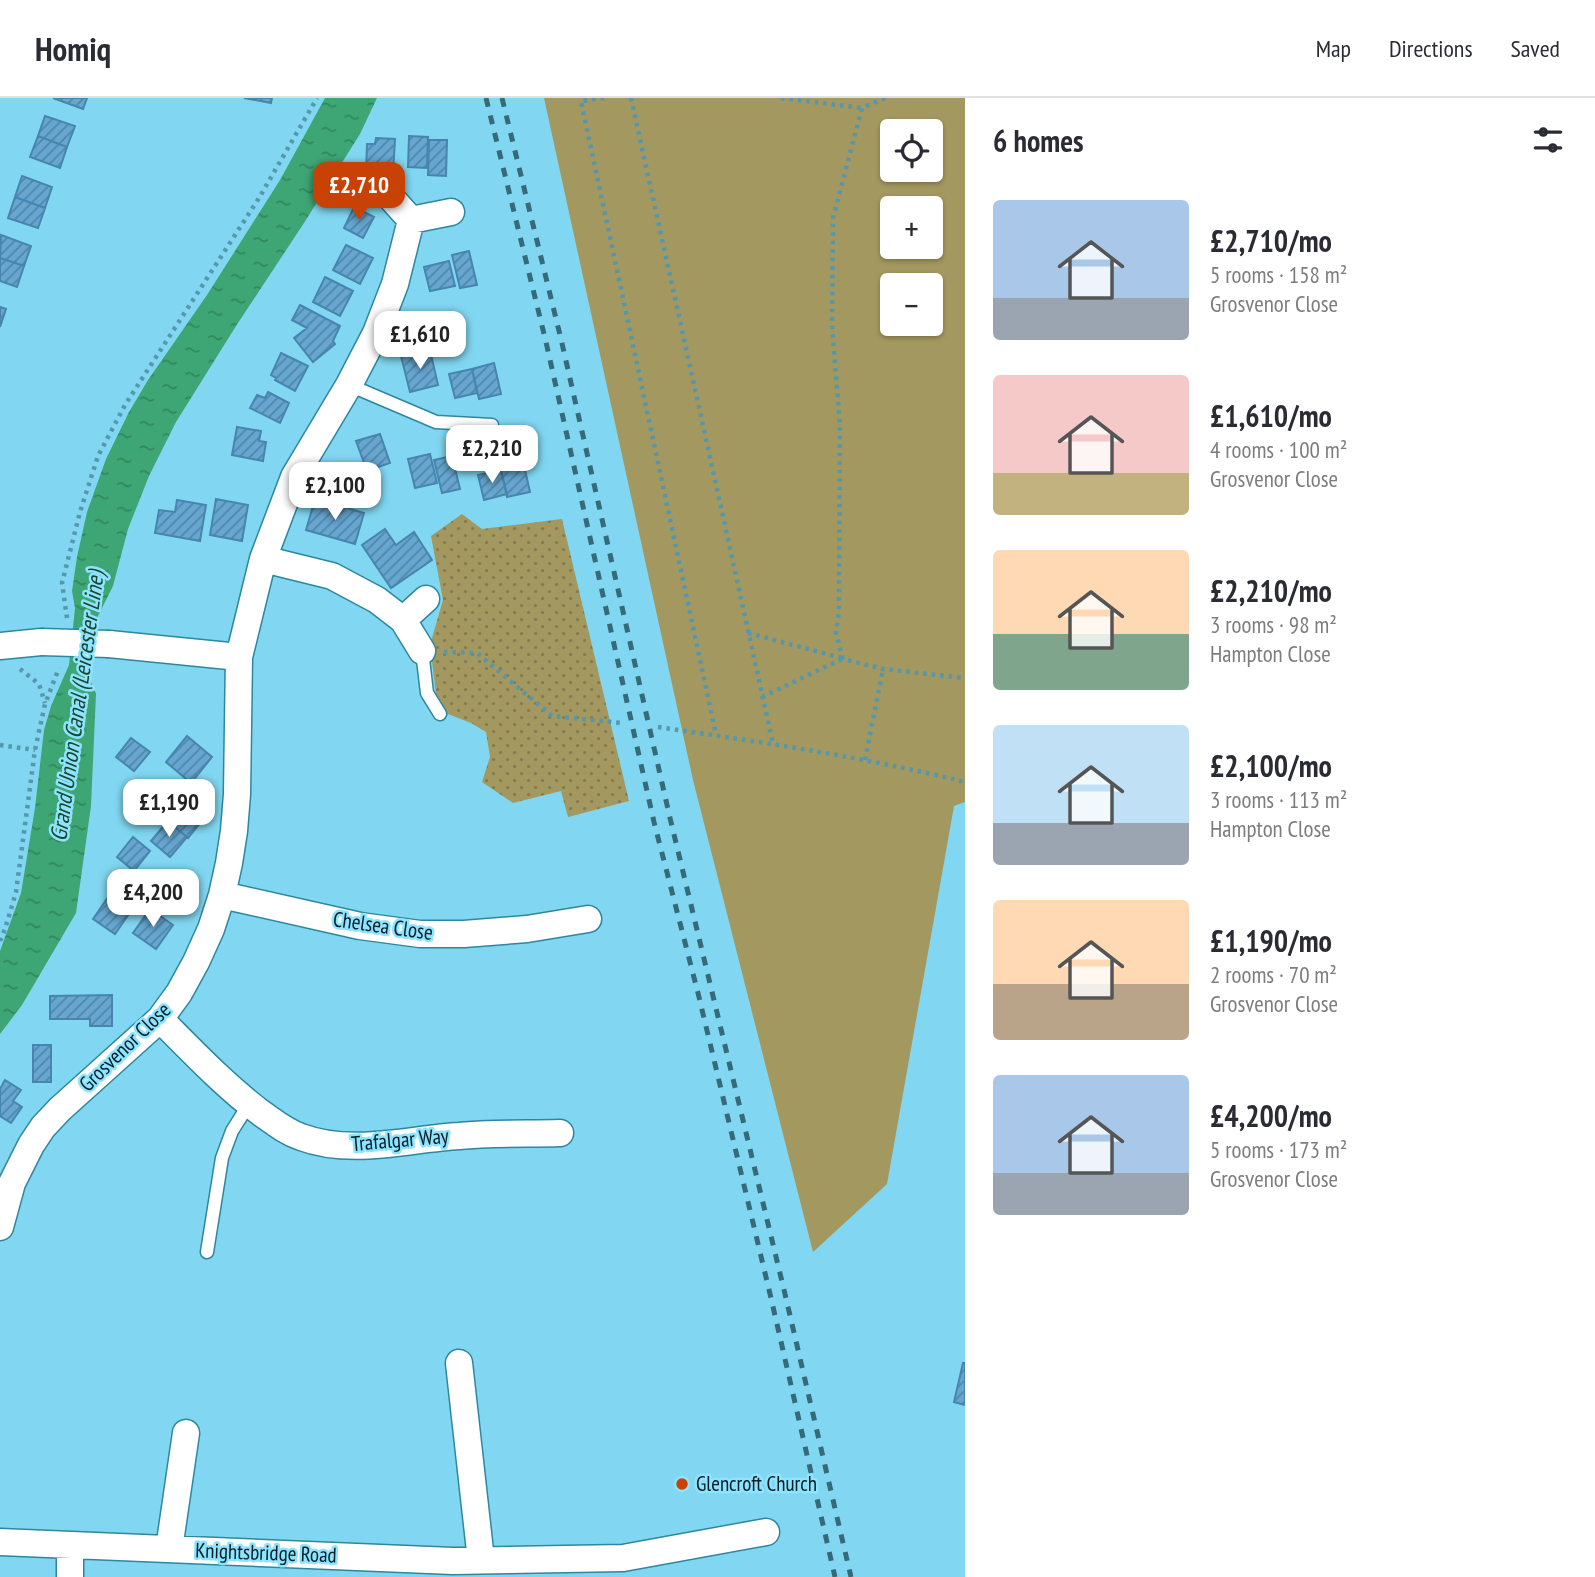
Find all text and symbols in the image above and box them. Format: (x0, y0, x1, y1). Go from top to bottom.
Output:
text: Homiq (35, 27, 111, 70)
text: Map (1316, 33, 1351, 64)
text: Directions (1389, 33, 1473, 64)
text: Saved (1511, 33, 1560, 64)
map controls (880, 119, 943, 336)
button: locate (880, 119, 943, 182)
text: 6 homes (993, 121, 1084, 160)
icon: filters (1529, 121, 1567, 159)
pin: £2,710 (302, 162, 416, 222)
text: £2,710 (329, 170, 389, 199)
button: + (880, 196, 943, 259)
text: £2,710/mo (1210, 221, 1332, 260)
icon: home (1049, 228, 1133, 312)
text: 5 rooms · 158 m² (1210, 260, 1347, 289)
button: − (880, 273, 943, 336)
text: Grosvenor Close (1210, 289, 1338, 318)
pin: £1,610 (363, 312, 477, 371)
text: £1,610 (390, 319, 450, 348)
text: £1,610/mo (1210, 396, 1332, 435)
icon: home (1049, 403, 1133, 487)
pin: £2,210 (435, 426, 549, 485)
text: £2,210 (462, 433, 522, 462)
text: 4 rooms · 100 m² (1210, 435, 1347, 464)
pin: £2,100 (278, 462, 392, 522)
text: Grosvenor Close (1210, 464, 1338, 493)
text: £2,100 (305, 470, 365, 499)
water label: Grand Union Canal (Leicester Line) (43, 566, 110, 843)
text: £2,210/mo (1210, 571, 1332, 610)
icon: home (1049, 578, 1133, 662)
text: 3 rooms · 98 m² (1210, 610, 1337, 639)
text: Hampton Close (1210, 639, 1331, 668)
text: £2,100/mo (1210, 746, 1332, 785)
icon: home (1049, 753, 1133, 837)
pin: £1,190 (112, 780, 226, 839)
text: 3 rooms · 113 m² (1210, 785, 1347, 814)
text: £1,190 (139, 787, 199, 816)
text: Hampton Close (1210, 814, 1331, 843)
pin: £4,200 (96, 870, 210, 929)
text: £4,200 (123, 877, 183, 906)
street label: Chelsea Close (331, 905, 435, 946)
text: £1,190/mo (1210, 921, 1332, 960)
icon: home (1049, 928, 1133, 1012)
text: 2 rooms · 70 m² (1210, 960, 1337, 989)
text: Grosvenor Close (1210, 989, 1338, 1018)
street label: Grosvenor Close (73, 996, 176, 1097)
text: £4,200/mo (1210, 1096, 1332, 1135)
icon: home (1049, 1103, 1133, 1187)
street label: Trafalgar Way (350, 1122, 450, 1157)
text: 5 rooms · 173 m² (1210, 1135, 1347, 1164)
text: Grosvenor Close (1210, 1164, 1338, 1193)
place label: Glencroft Church (696, 1470, 817, 1497)
marker: Glencroft Church (674, 1476, 690, 1492)
street label: Knightsbridge Road (195, 1537, 337, 1568)

